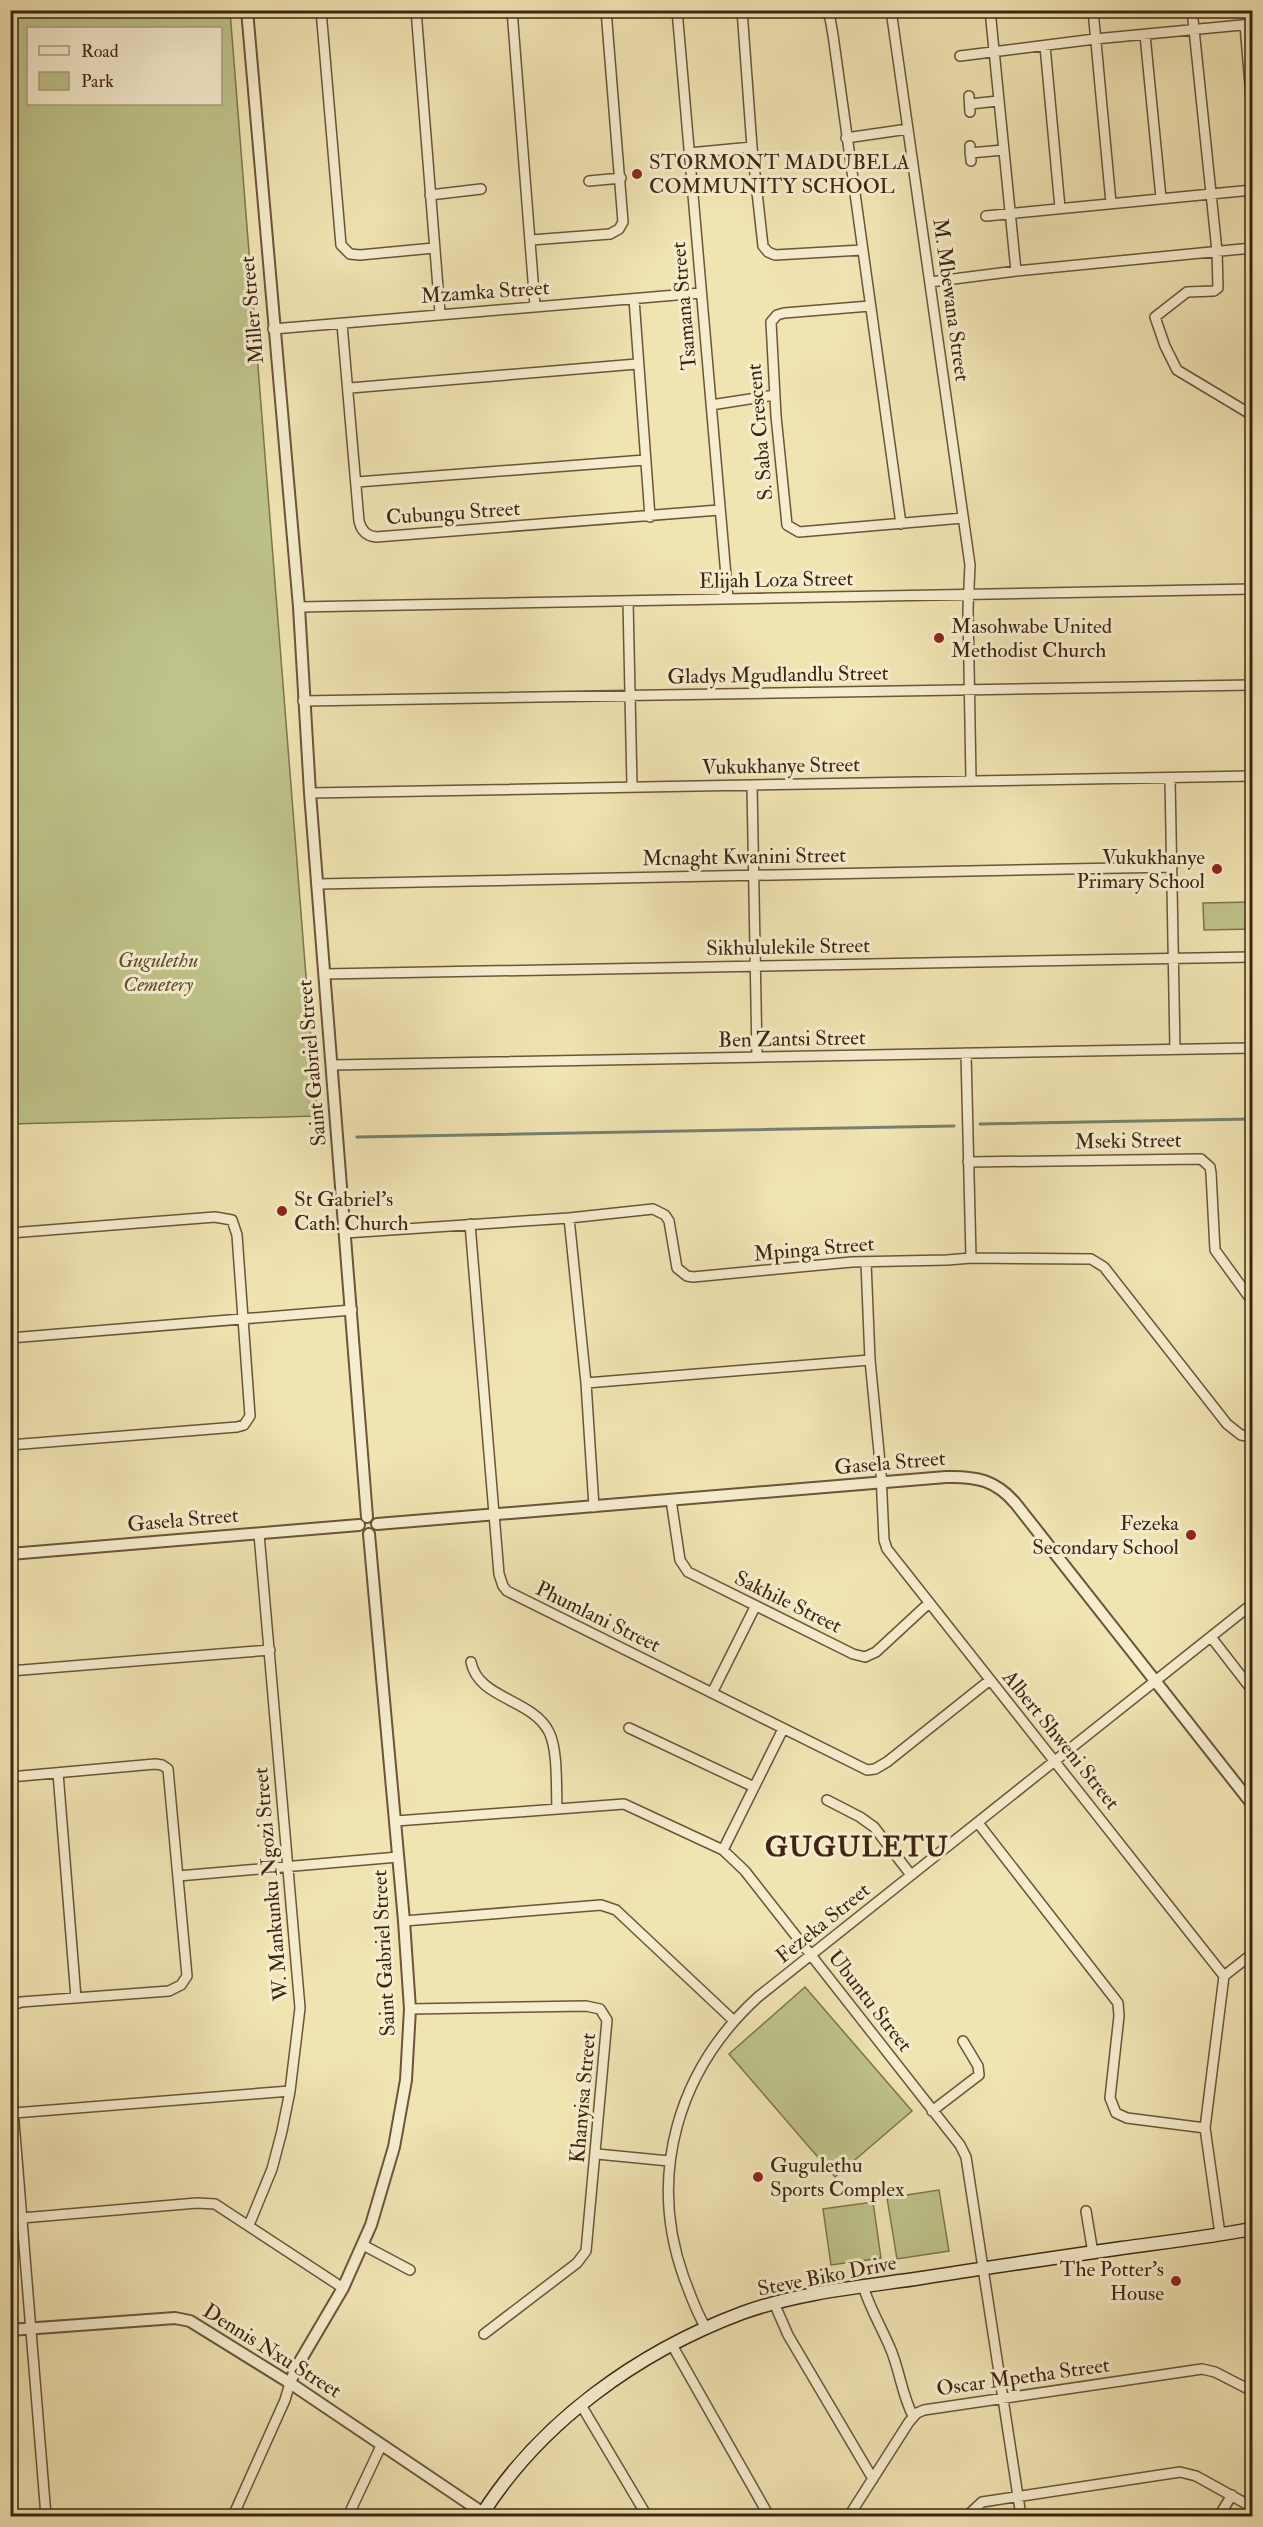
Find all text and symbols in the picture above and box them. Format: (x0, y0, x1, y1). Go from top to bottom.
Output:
legend (27, 27, 222, 105)
text: Road (81, 40, 119, 63)
text: Park (81, 70, 114, 93)
place label: STORMONT MADUBELA COMMUNITY SCHOOL (649, 149, 910, 200)
marker: STORMONT MADUBELA COMMUNITY SCHOOL (630, 167, 644, 181)
street label: M. Mbewana Street (926, 217, 976, 383)
street label: Tsamana Street (665, 241, 703, 371)
street label: Miller Street (234, 255, 270, 365)
street label: Mzamka Street (420, 274, 550, 310)
street label: S. Saba Crescent (741, 362, 779, 502)
street label: Cubungu Street (385, 495, 521, 531)
street label: Elijah Loza Street (699, 565, 854, 595)
place label: Masohwabe United Methodist Church (951, 613, 1113, 664)
marker: Masohwabe United Methodist Church (932, 631, 946, 645)
street label: Gladys Mgudlandlu Street (667, 660, 889, 690)
street label: Vukukhanye Street (702, 751, 860, 781)
street label: Mcnaght Kwanini Street (642, 842, 846, 872)
place label: Vukukhanye Primary School (1076, 844, 1206, 895)
marker: Vukukhanye Primary School (1210, 862, 1224, 876)
street label: Sikhululekile Street (706, 932, 870, 962)
park label: Gugulethu Cemetery (118, 947, 198, 998)
street label: Saint Gabriel Street (291, 979, 333, 1147)
street label: Ben Zantsi Street (718, 1024, 866, 1054)
street label: Mseki Street (1074, 1127, 1182, 1155)
place label: St Gabriel's Cath. Church (294, 1186, 409, 1237)
marker: St Gabriel's Cath. Church (275, 1204, 289, 1218)
street label: Mpinga Street (753, 1230, 876, 1268)
street label: Gasela Street (833, 1445, 947, 1481)
street label: Gasela Street (126, 1502, 240, 1538)
place label: Fezeka Secondary School (1032, 1510, 1180, 1561)
marker: Fezeka Secondary School (1184, 1528, 1198, 1542)
street label: Sakhile Street (730, 1564, 846, 1640)
street label: Phumlani Street (531, 1575, 665, 1659)
street label: Albert Shweni Street (996, 1664, 1126, 1816)
street label: W. Mankunku Ngozi Street (247, 1766, 295, 2003)
district label: GUGULETU (765, 1831, 949, 1864)
street label: Saint Gabriel Street (366, 1869, 402, 2037)
street label: Fezeka Street (770, 1877, 876, 1969)
street label: Ubuntu Street (822, 1945, 918, 2058)
street label: Khanyisa Street (564, 2032, 602, 2164)
place label: Gugulethu Sports Complex (770, 2152, 905, 2203)
marker: Gugulethu Sports Complex (751, 2170, 765, 2184)
street label: Steve Biko Drive (755, 2249, 899, 2303)
place label: The Potter's House (1060, 2256, 1164, 2307)
marker: The Potter's House (1169, 2274, 1183, 2288)
street label: Dennis Nxu Street (198, 2298, 346, 2404)
street label: Oscar Mpetha Street (935, 2351, 1112, 2403)

